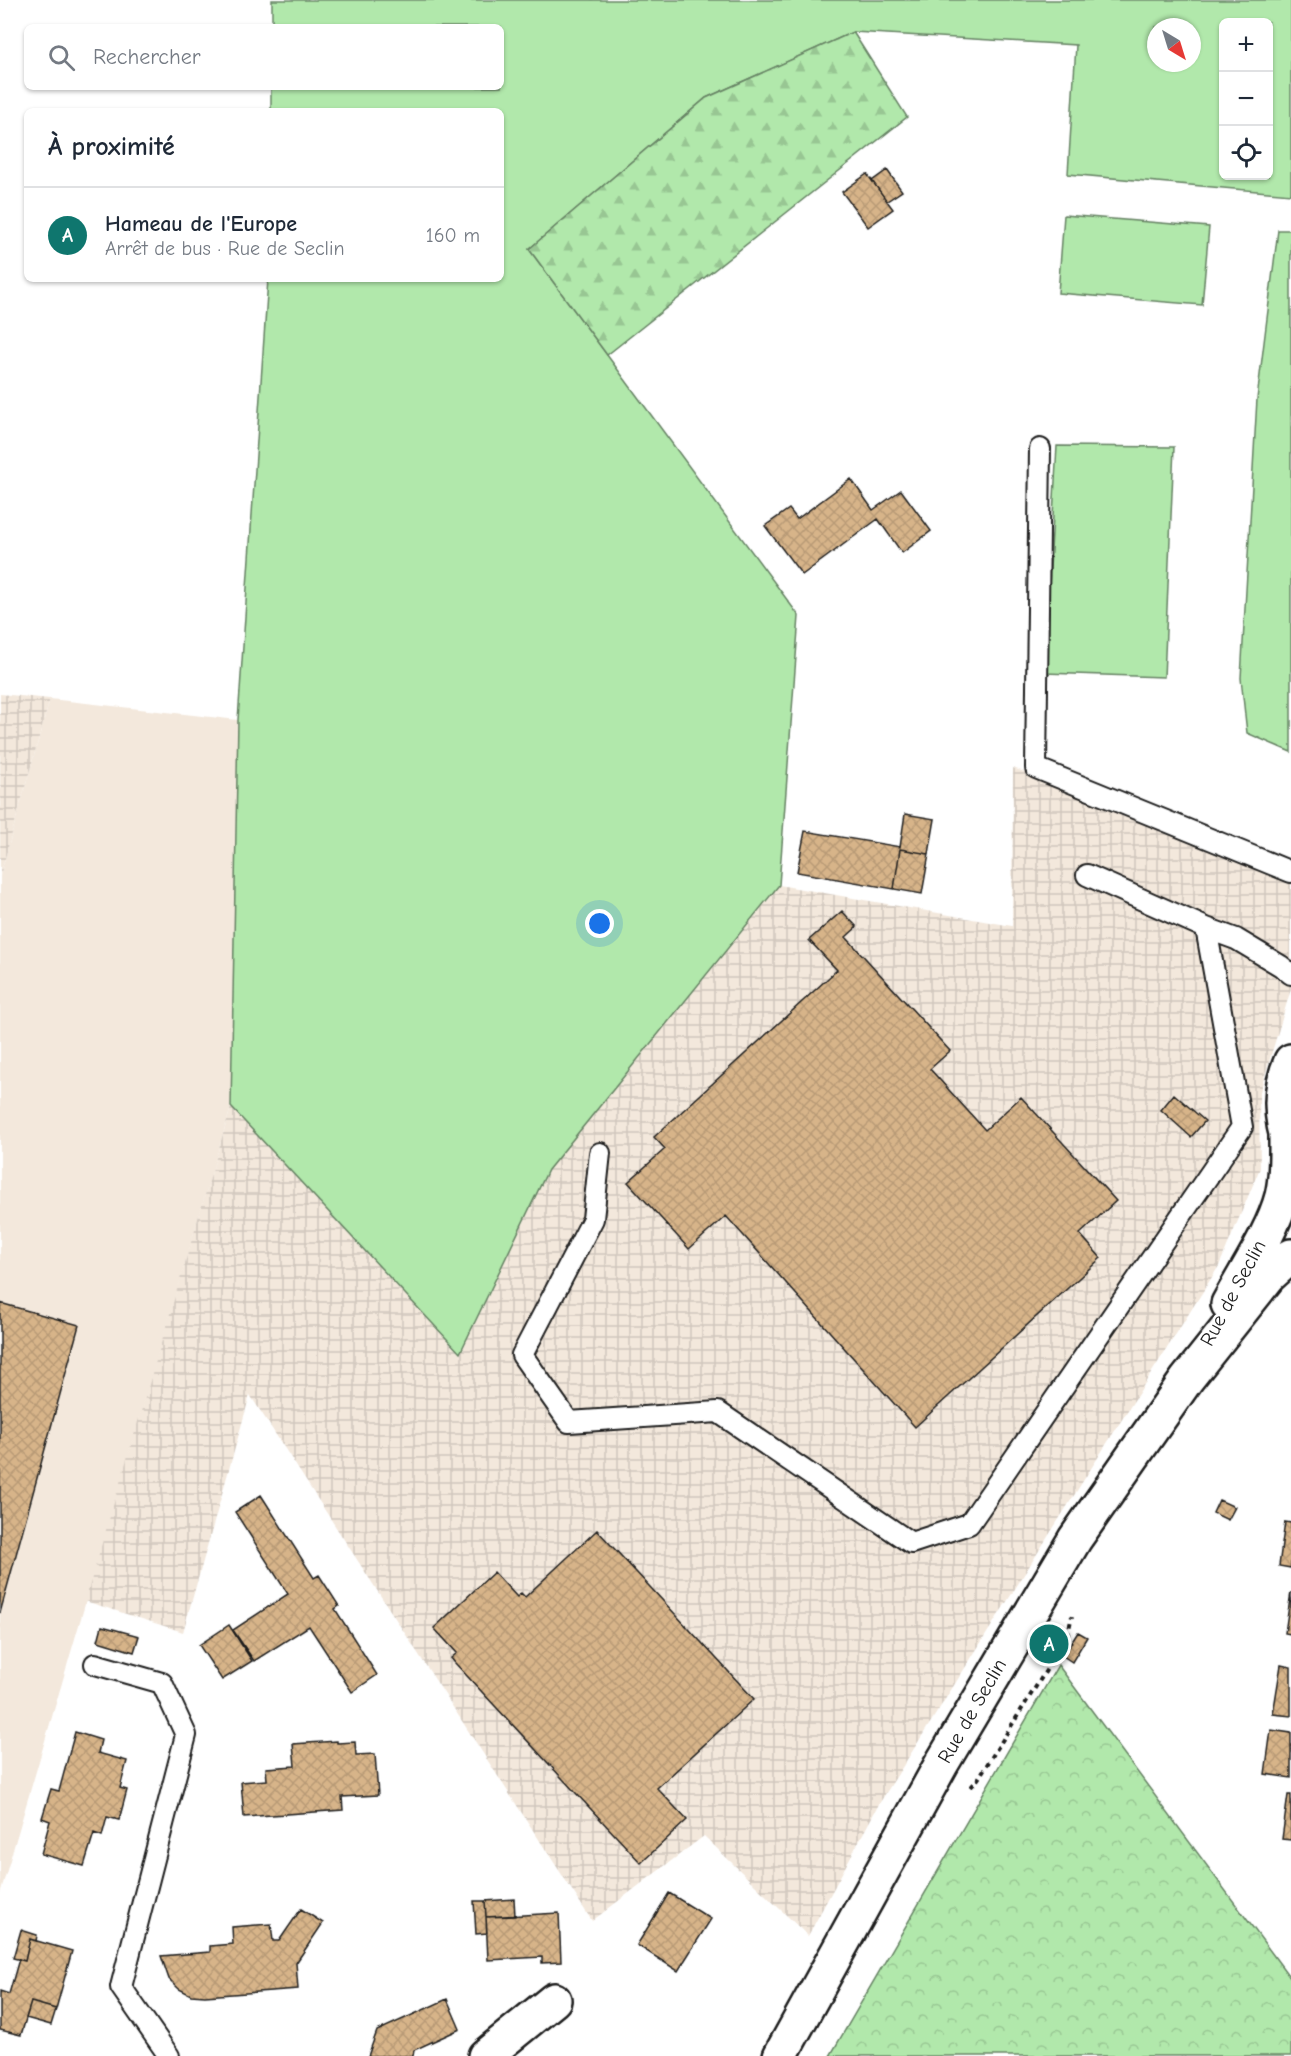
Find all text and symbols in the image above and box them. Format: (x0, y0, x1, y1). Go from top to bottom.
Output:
north arrow (1147, 18, 1201, 72)
map controls (1219, 18, 1273, 180)
button: + (1219, 18, 1273, 72)
search box (24, 24, 504, 90)
icon: search (45, 41, 78, 74)
text: Rechercher (93, 44, 201, 70)
button: − (1219, 72, 1273, 126)
button: locate (1219, 126, 1273, 180)
text: À proximité (48, 132, 175, 162)
text: Hameau de l'Europe (105, 211, 297, 237)
text: A (62, 224, 73, 247)
text: 160 m (426, 224, 480, 247)
text: Arrêt de bus · Rue de Seclin (105, 237, 345, 260)
your location (585, 909, 614, 938)
street label: Rue de Seclin (1195, 1236, 1271, 1350)
pin: A (1030, 1622, 1068, 1666)
street label: Rue de Seclin (933, 1655, 1011, 1767)

